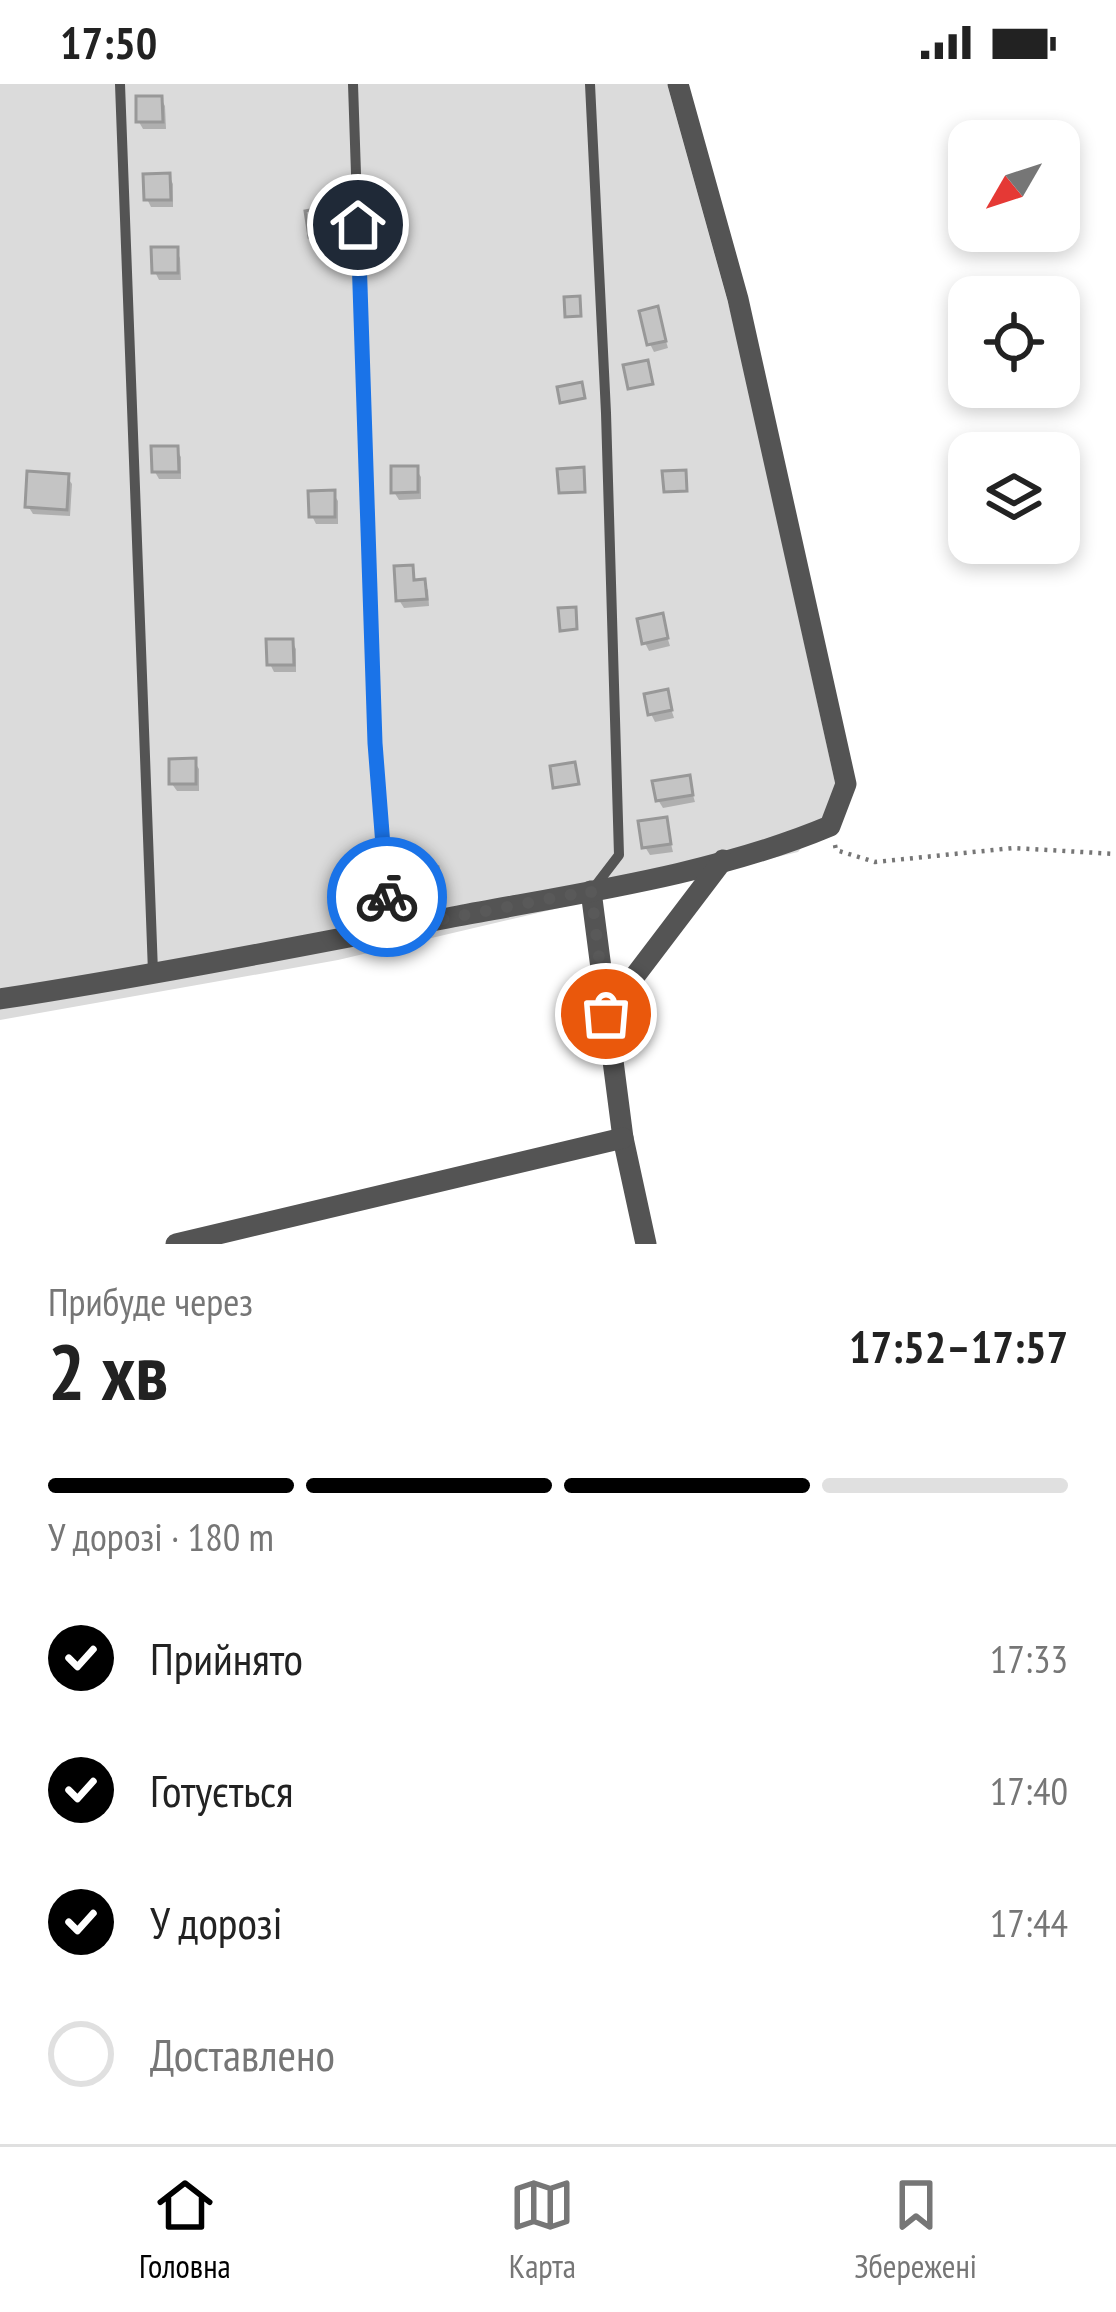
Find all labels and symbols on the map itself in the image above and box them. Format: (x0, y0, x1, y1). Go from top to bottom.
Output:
north arrow (948, 120, 1080, 252)
pin (307, 174, 409, 276)
courier (327, 837, 447, 957)
pin (555, 963, 657, 1065)

